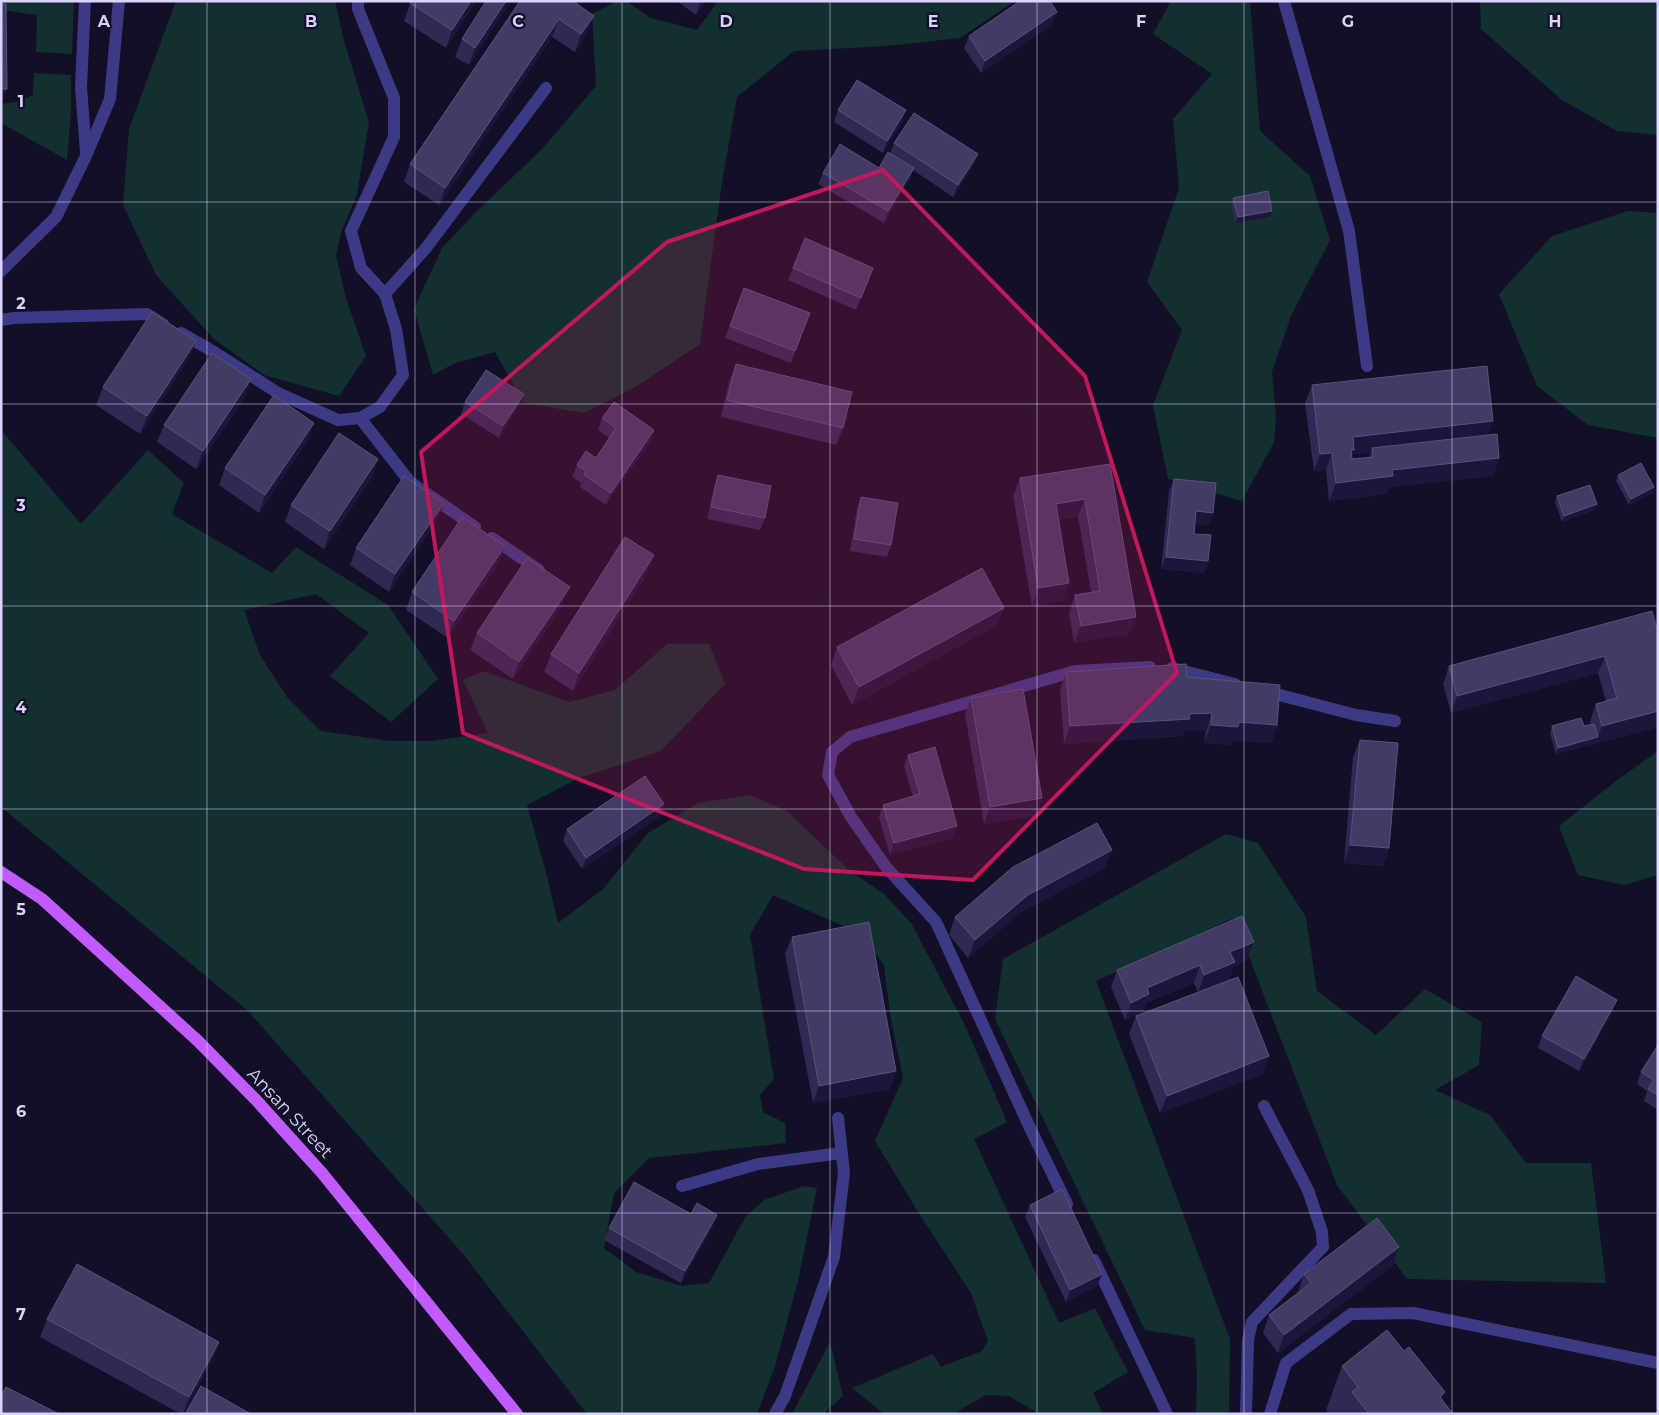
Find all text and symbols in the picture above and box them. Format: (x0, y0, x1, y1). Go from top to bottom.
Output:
text: A (97, 12, 111, 31)
text: B (305, 12, 317, 31)
text: C (512, 12, 524, 31)
text: D (719, 12, 733, 31)
text: E (928, 12, 938, 31)
text: F (1136, 12, 1146, 31)
text: G (1342, 12, 1354, 31)
text: H (1549, 12, 1561, 31)
text: 1 (18, 92, 24, 111)
text: 2 (16, 294, 26, 313)
text: 3 (15, 496, 26, 515)
text: 4 (15, 698, 27, 717)
text: 5 (16, 900, 26, 919)
street label: Ansan Street (242, 1063, 338, 1163)
text: 6 (16, 1102, 26, 1121)
text: 7 (16, 1305, 26, 1324)

